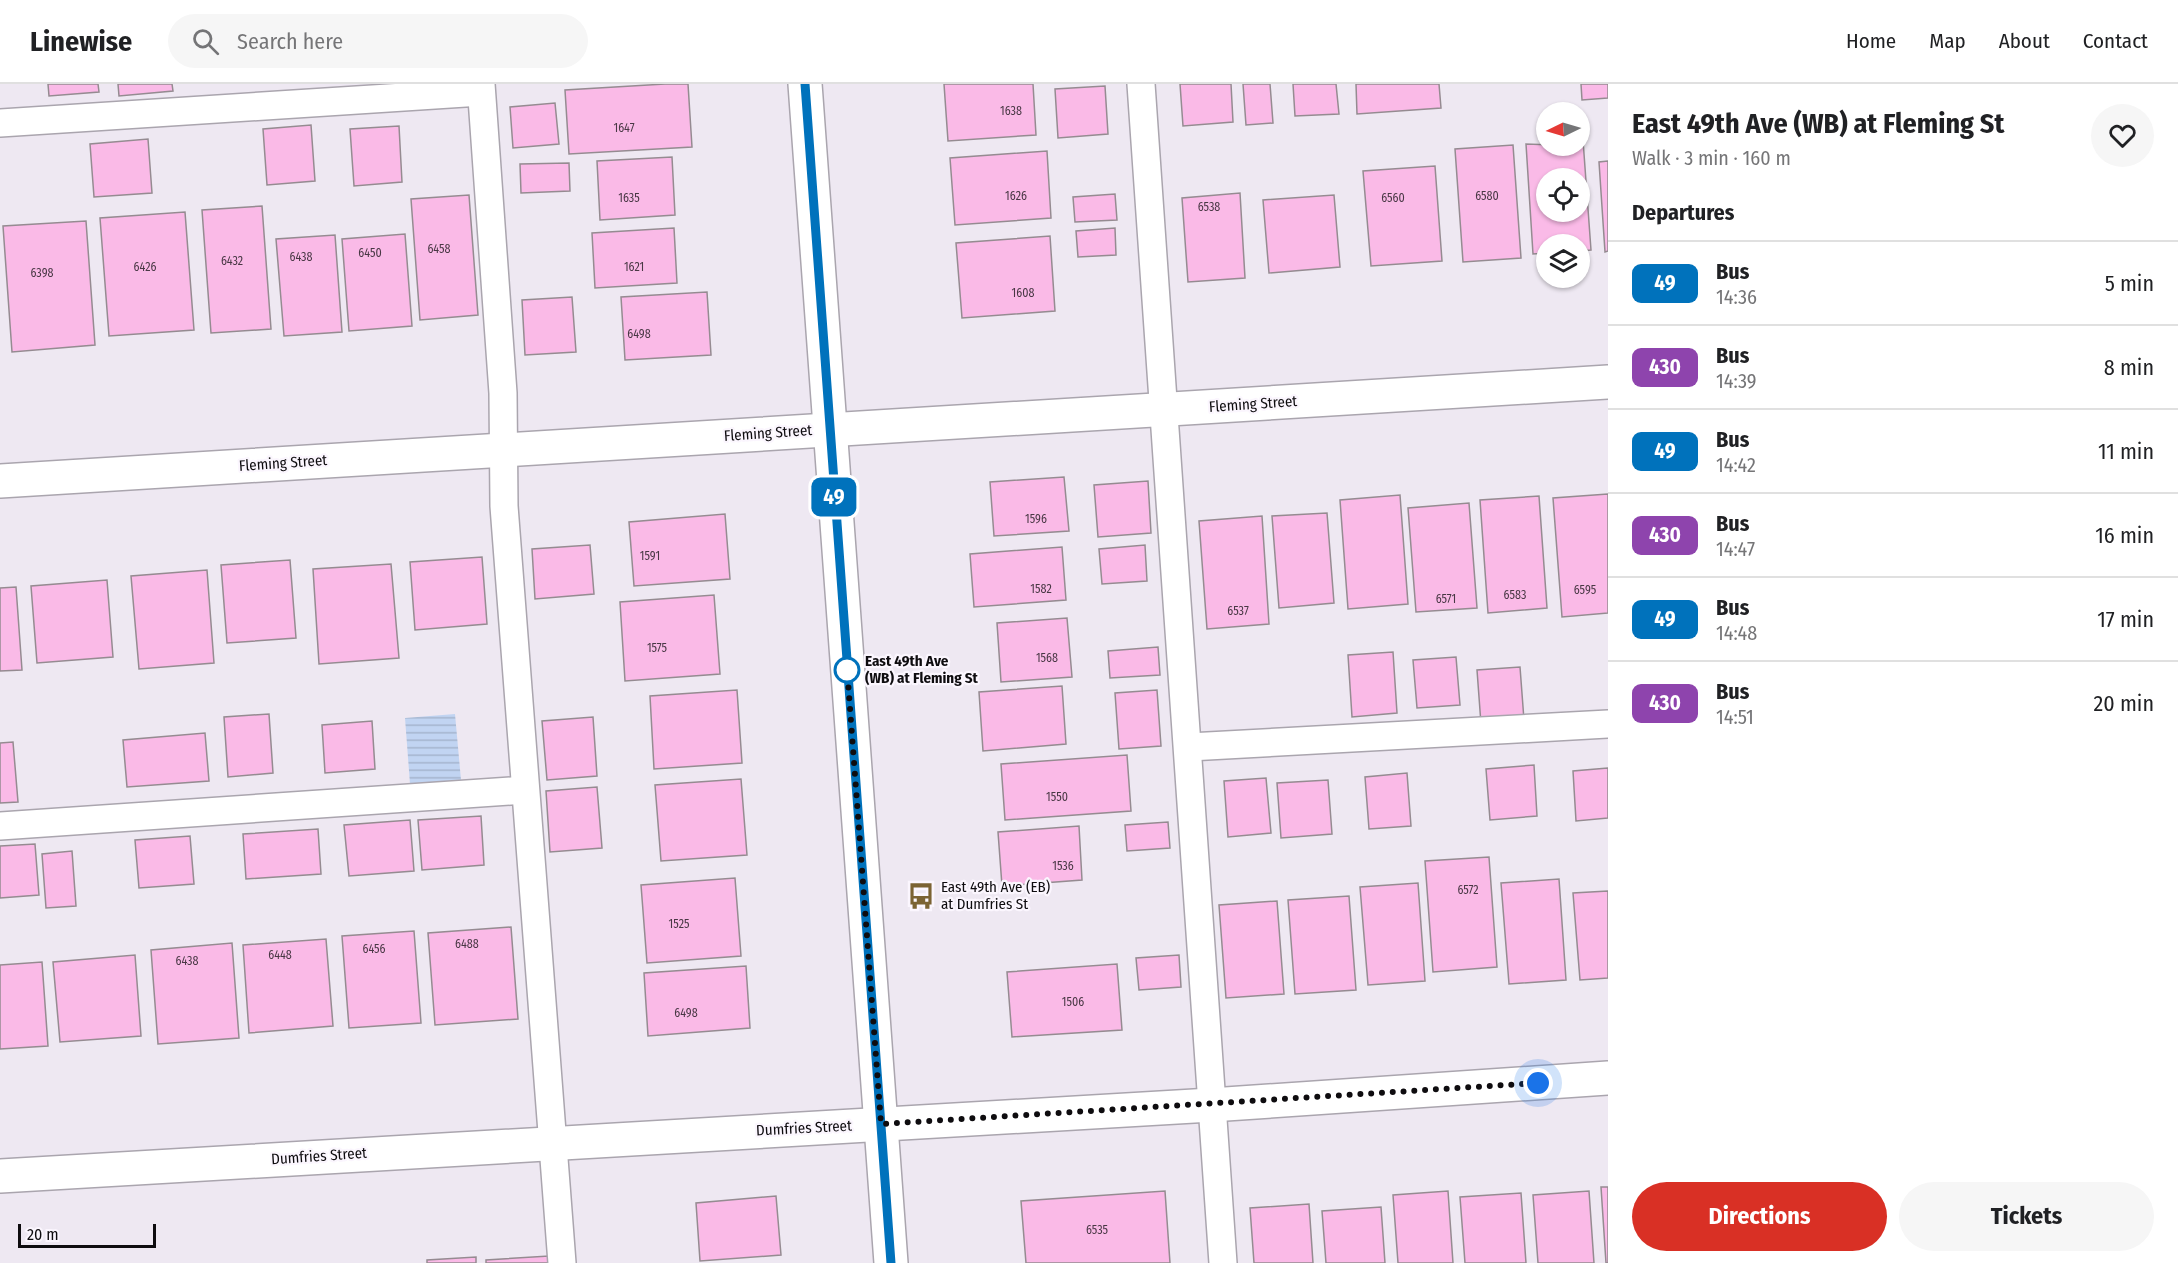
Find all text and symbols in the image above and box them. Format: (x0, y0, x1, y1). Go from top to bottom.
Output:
search box (168, 14, 588, 68)
text: Linewise (30, 25, 132, 58)
icon: search (189, 25, 222, 58)
text: Search here (237, 28, 343, 55)
text: Home (1846, 28, 1896, 54)
text: Map (1929, 28, 1966, 54)
text: About (1999, 28, 2050, 54)
text: Contact (2083, 28, 2148, 54)
north arrow (1536, 102, 1590, 156)
map controls (1536, 102, 1590, 288)
house number: 1638 (1000, 104, 1022, 118)
button: heart (2091, 104, 2154, 167)
text: East 49th Ave (WB) at Fleming St (1632, 107, 2004, 140)
house number: 1647 (613, 121, 635, 135)
text: Walk · 3 min · 160 m (1632, 146, 1791, 170)
button: locate (1536, 168, 1590, 222)
house number: 1626 (1005, 189, 1027, 203)
house number: 6580 (1475, 189, 1499, 203)
house number: 1635 (618, 191, 640, 205)
house number: 6560 (1381, 191, 1405, 205)
text: Departures (1632, 199, 1734, 226)
house number: 6538 (1198, 200, 1220, 214)
button: layers (1536, 234, 1590, 288)
house number: 6458 (427, 242, 451, 256)
house number: 6450 (358, 246, 382, 260)
house number: 6438 (289, 250, 313, 264)
house number: 6432 (221, 254, 243, 268)
text: Bus (1716, 258, 1749, 285)
house number: 6426 (134, 260, 156, 274)
house number: 1621 (624, 260, 644, 274)
house number: 6398 (31, 266, 53, 280)
text: 49 (1654, 270, 1676, 296)
text: 5 min (2105, 270, 2154, 297)
text: 14:36 (1716, 285, 1757, 309)
house number: 1608 (1012, 286, 1034, 300)
house number: 6498 (627, 327, 651, 341)
text: Bus (1716, 342, 1749, 369)
text: 430 (1649, 354, 1681, 380)
text: 8 min (2104, 354, 2154, 381)
text: 14:39 (1716, 369, 1756, 393)
street label: Fleming Street (1208, 392, 1298, 416)
street label: Fleming Street (723, 421, 813, 445)
text: Bus (1716, 426, 1749, 453)
text: 49 (1654, 438, 1676, 464)
text: 11 min (2098, 438, 2154, 465)
street label: Fleming Street (238, 451, 328, 475)
text: 14:42 (1716, 453, 1756, 477)
line badge: 49 (807, 478, 861, 516)
text: 49 (823, 484, 845, 510)
text: Bus (1716, 510, 1749, 537)
house number: 1596 (1025, 512, 1047, 526)
text: 430 (1649, 522, 1681, 548)
text: 16 min (2095, 522, 2154, 549)
text: 14:47 (1716, 537, 1755, 561)
house number: 1591 (640, 549, 660, 563)
house number: 1582 (1030, 582, 1052, 596)
house number: 6595 (1574, 583, 1597, 597)
house number: 6583 (1504, 588, 1526, 602)
house number: 6571 (1436, 592, 1456, 606)
text: Bus (1716, 594, 1749, 621)
house number: 6537 (1227, 604, 1249, 618)
text: 49 (1654, 606, 1676, 632)
text: 17 min (2097, 606, 2154, 633)
text: 14:48 (1716, 621, 1757, 645)
house number: 1575 (647, 641, 668, 655)
house number: 1568 (1036, 651, 1058, 665)
place label: East 49th Ave (WB) at Fleming St (865, 652, 979, 687)
marker: East 49th Ave (WB) at Fleming St (834, 657, 860, 683)
text: Bus (1716, 678, 1749, 705)
text: 430 (1649, 690, 1681, 716)
text: 20 min (2094, 690, 2154, 717)
text: 14:51 (1716, 705, 1754, 729)
house number: 1550 (1046, 790, 1068, 804)
house number: 1536 (1052, 859, 1074, 873)
place label: East 49th Ave (EB) at Dumfries St (941, 878, 1050, 913)
bus stop icon: East 49th Ave (EB) at Dumfries St (906, 881, 936, 911)
house number: 6572 (1457, 883, 1479, 897)
house number: 1525 (669, 917, 690, 931)
house number: 6488 (455, 937, 479, 951)
house number: 6456 (362, 942, 386, 956)
house number: 6448 (268, 948, 292, 962)
house number: 6438 (175, 954, 199, 968)
house number: 1506 (1062, 995, 1084, 1009)
house number: 6498 (674, 1006, 698, 1020)
your location (1523, 1068, 1553, 1098)
street label: Dumfries Street (756, 1116, 852, 1139)
street label: Dumfries Street (271, 1144, 368, 1168)
button: Directions (1632, 1182, 1887, 1251)
button: Tickets (1899, 1182, 2154, 1251)
scale bar (18, 1221, 156, 1248)
house number: 6535 (1086, 1223, 1109, 1237)
text: 20 m (27, 1225, 58, 1244)

